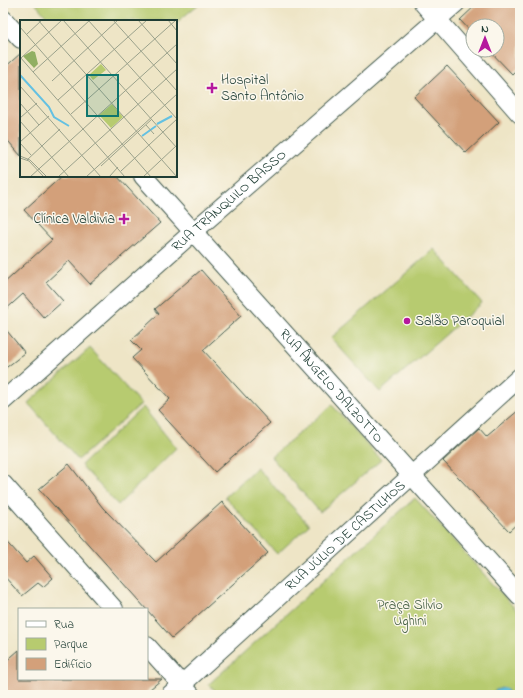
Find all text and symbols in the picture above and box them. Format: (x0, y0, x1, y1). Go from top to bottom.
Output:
north arrow (465, 18, 505, 58)
inset map (20, 20, 177, 177)
text: N (481, 21, 489, 37)
place label: Hospital Santo Antônio (221, 70, 304, 107)
marker: Hospital Santo Antônio (206, 82, 218, 94)
street label: RUA TRANQUILO BASSO (167, 145, 291, 257)
place label: Clínica Valdivia (33, 209, 115, 230)
marker: Clínica Valdivia (118, 213, 130, 225)
place label: Salão Paroquial (415, 311, 504, 332)
marker: Salão Paroquial (402, 316, 412, 326)
street label: RUA ÂNGELO DALZOTTO (274, 324, 388, 448)
street label: RUA JÚLIO DE CASTILHOS (281, 475, 410, 596)
park label: Praça Silvio Ughini (377, 595, 443, 633)
legend (18, 608, 148, 680)
text: Rua (54, 616, 74, 634)
text: Parque (54, 636, 88, 654)
text: Edifício (54, 656, 92, 674)

